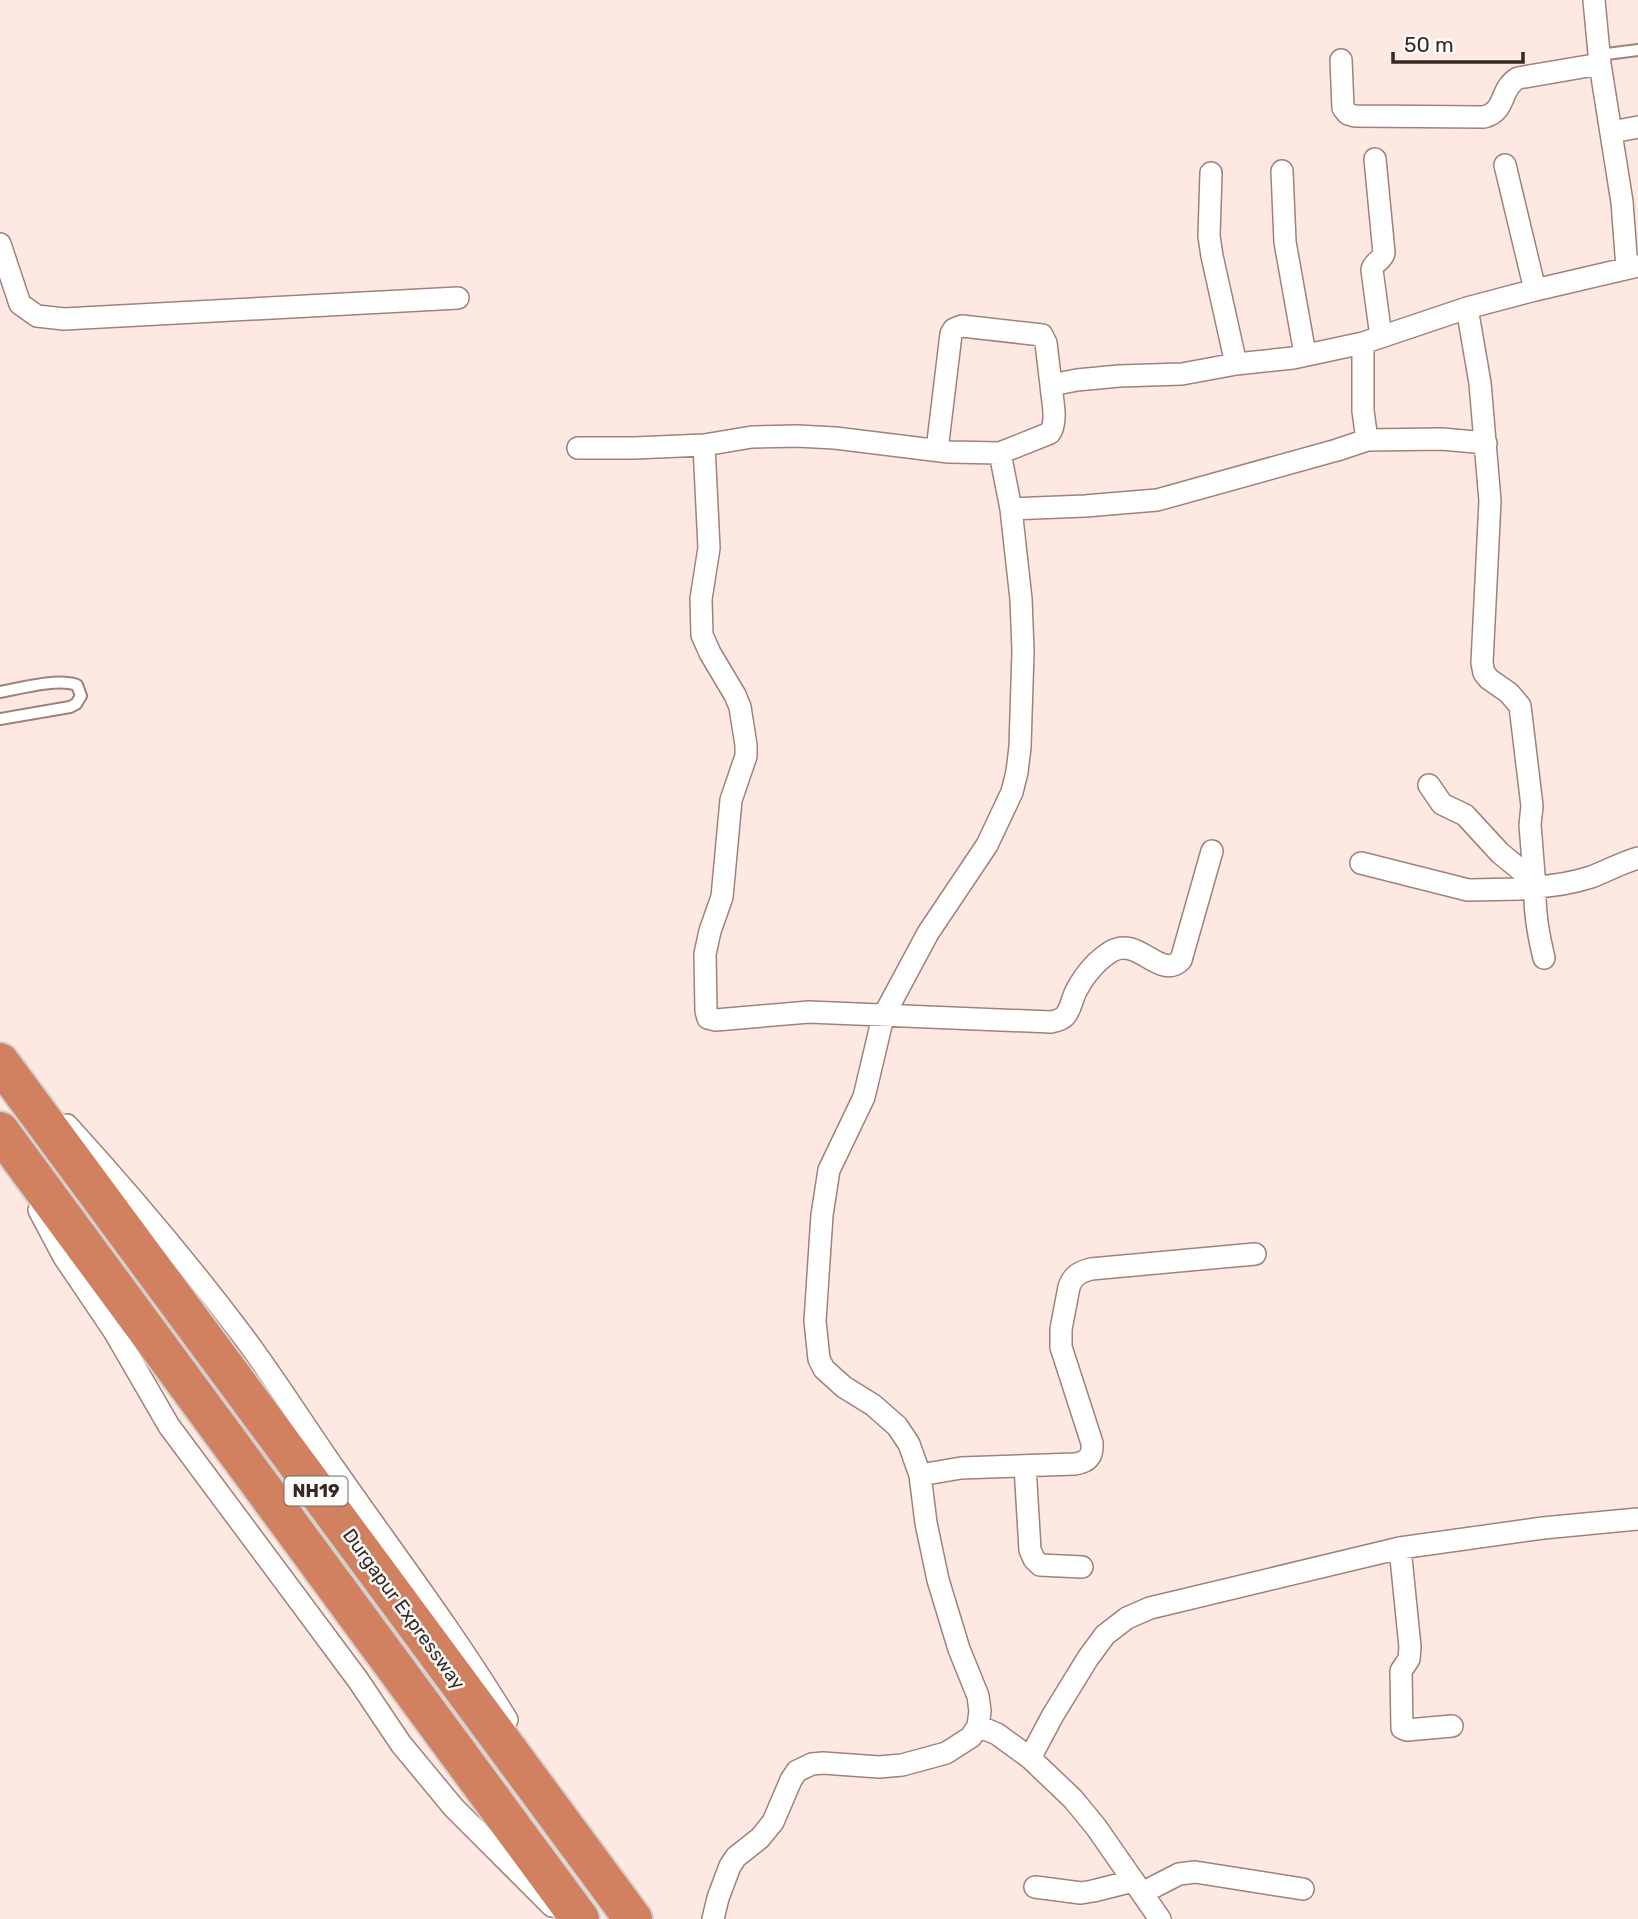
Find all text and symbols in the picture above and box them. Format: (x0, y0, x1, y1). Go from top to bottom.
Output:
scale bar (1393, 21, 1522, 65)
text: 50 m (1404, 32, 1454, 57)
road number: NH19 (284, 1476, 348, 1506)
street label: Durgapur Expressway (338, 1524, 470, 1694)

